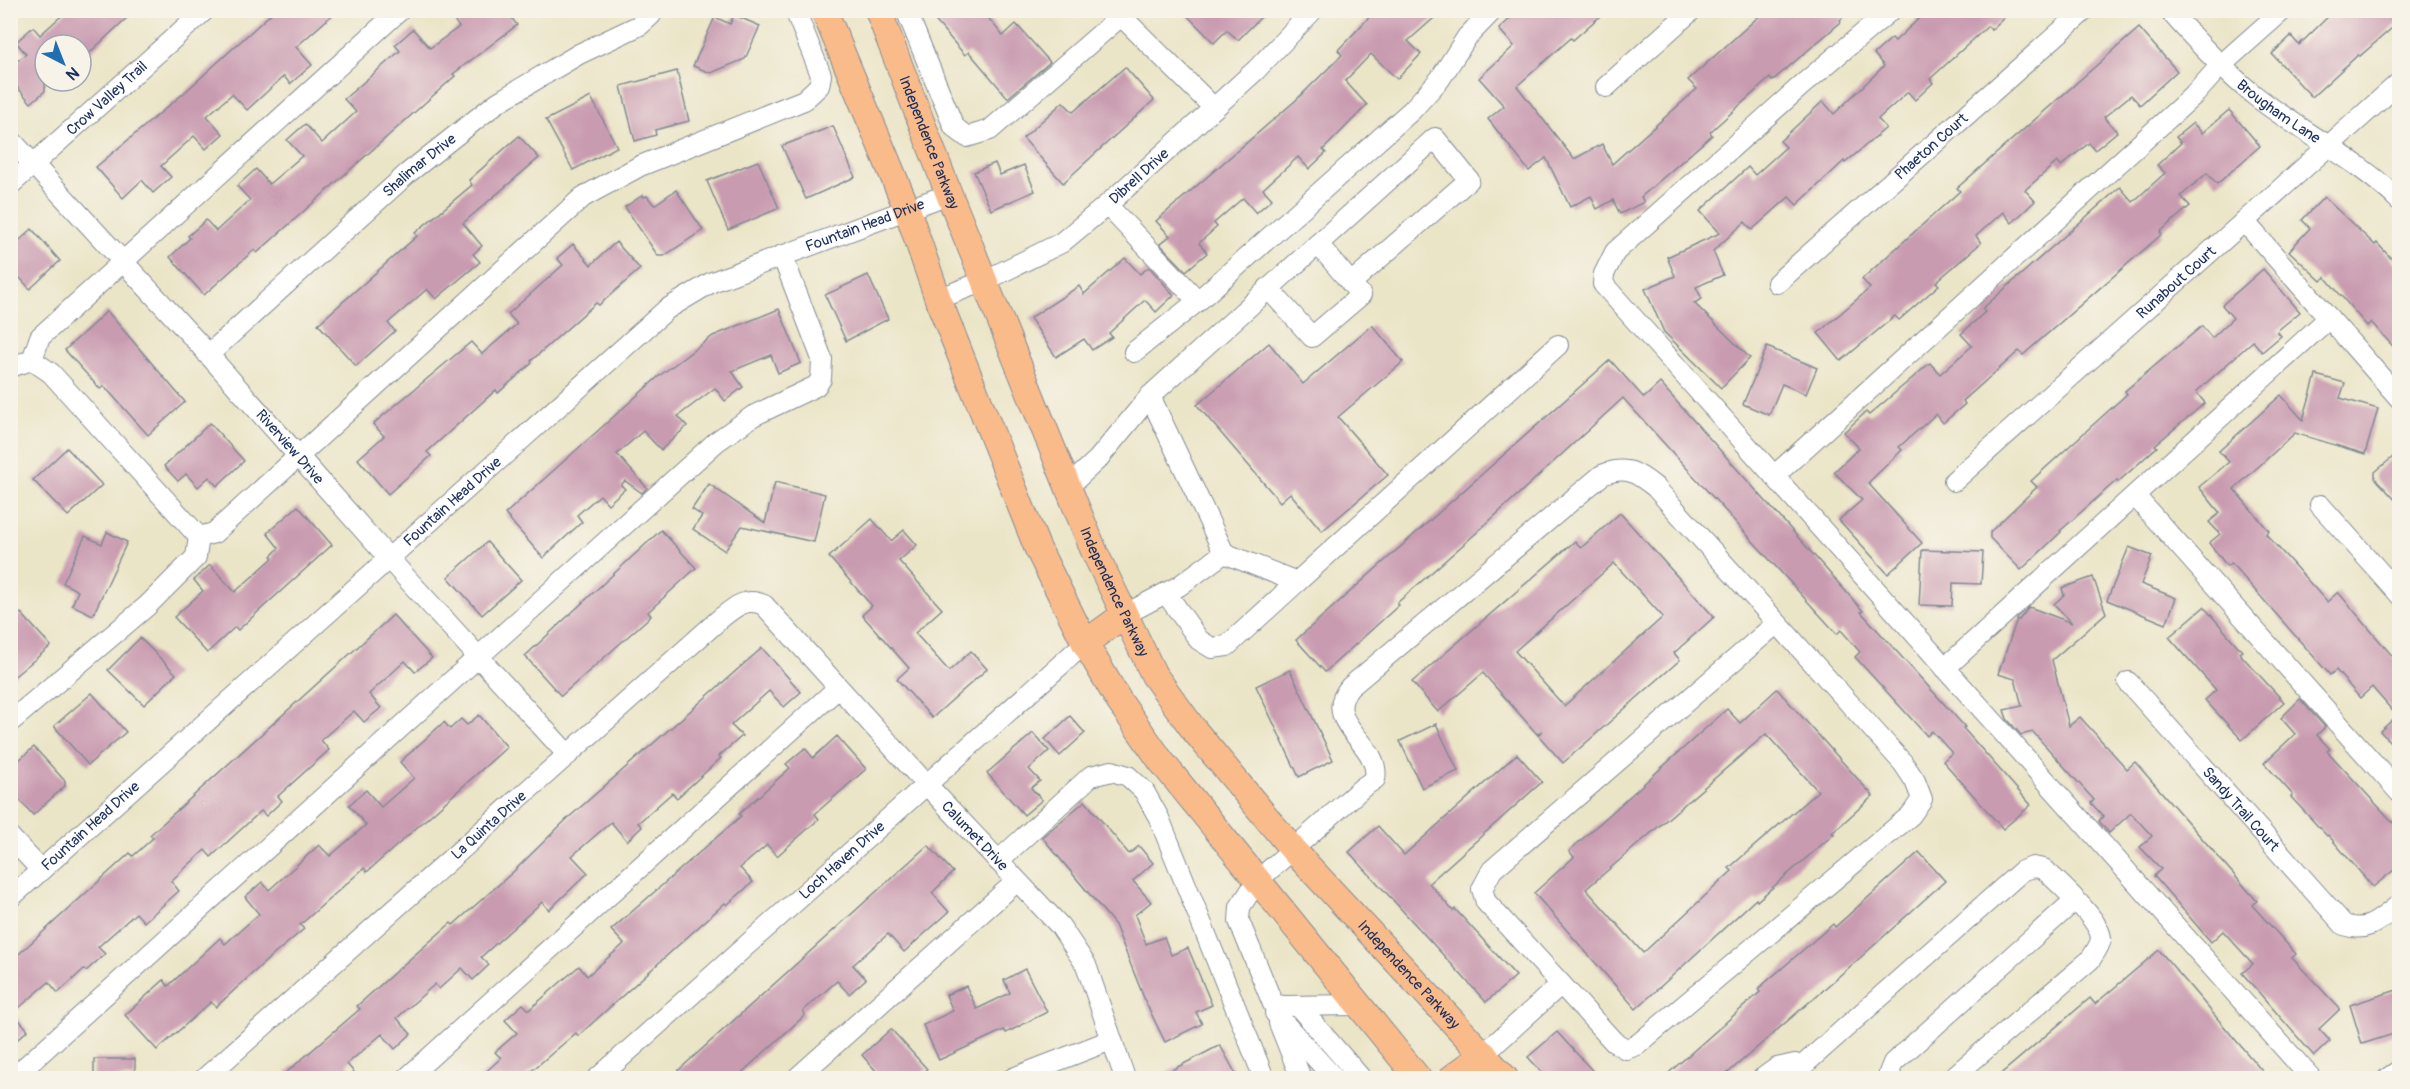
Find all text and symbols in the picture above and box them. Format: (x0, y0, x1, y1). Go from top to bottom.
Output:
north arrow (33, 33, 93, 93)
street label: Crow Valley Trail (62, 57, 151, 139)
text: N (62, 62, 83, 85)
street label: Independence Parkway (895, 73, 964, 213)
street label: Brougham Lane (2233, 75, 2325, 148)
street label: Phaeton Court (1891, 108, 1972, 184)
street label: Shalimar Drive (378, 129, 460, 201)
street label: Dibrell Drive (1105, 144, 1173, 208)
street label: Fountain Head Drive (803, 194, 928, 256)
street label: Runabout Court (2132, 241, 2221, 323)
street label: Riverview Drive (252, 405, 328, 488)
street label: Fountain Head Drive (399, 452, 506, 550)
street label: Independence Parkway (1076, 524, 1153, 660)
street label: Sandy Trail Court (2198, 763, 2284, 856)
street label: Fountain Head Drive (37, 777, 144, 875)
street label: La Quinta Drive (447, 786, 531, 864)
street label: Calumet Drive (937, 797, 1013, 875)
street label: Loch Haven Drive (795, 816, 889, 903)
street label: Independence Parkway (1354, 916, 1464, 1033)

